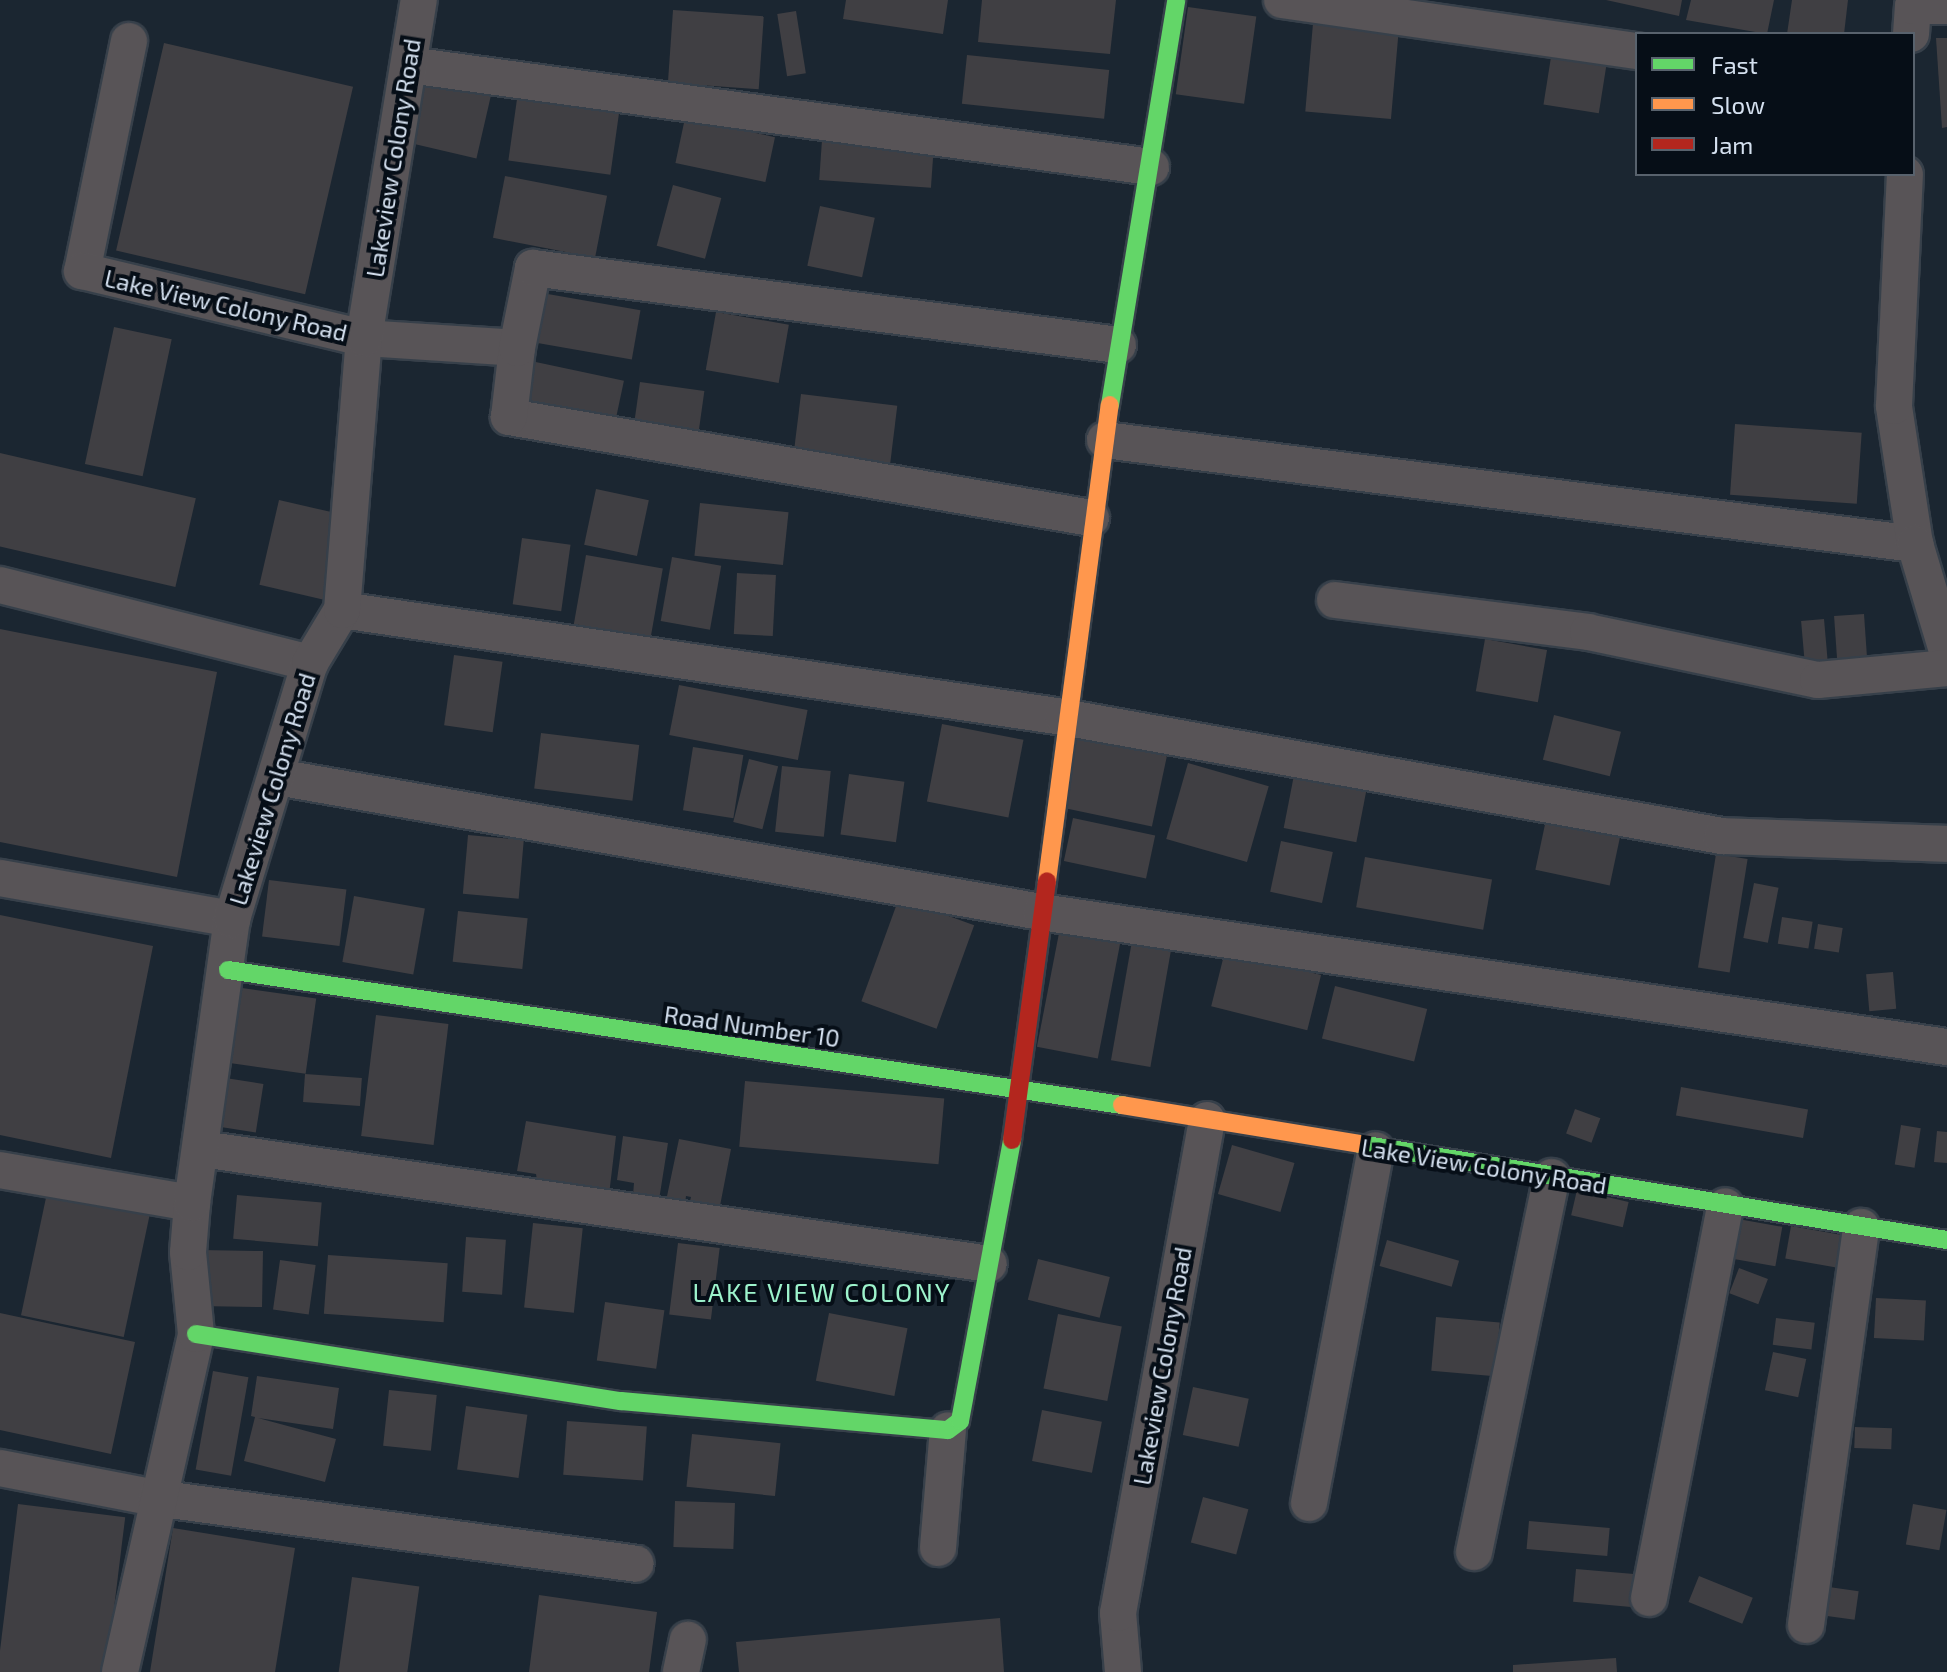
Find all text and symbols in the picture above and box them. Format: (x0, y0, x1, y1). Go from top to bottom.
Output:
legend (1635, 32, 1915, 176)
street label: Lakeview Colony Road (360, 36, 426, 280)
text: Fast (1711, 50, 1758, 79)
text: Slow (1711, 90, 1765, 119)
text: Jam (1711, 130, 1753, 159)
street label: Lake View Colony Road (101, 263, 351, 347)
street label: Lakeview Colony Road (223, 669, 321, 909)
street label: Road Number 10 (662, 999, 842, 1053)
street label: Lake View Colony Road (1359, 1132, 1609, 1200)
street label: Lakeview Colony Road (1127, 1244, 1197, 1488)
district label: LAKE VIEW COLONY (692, 1276, 952, 1308)

